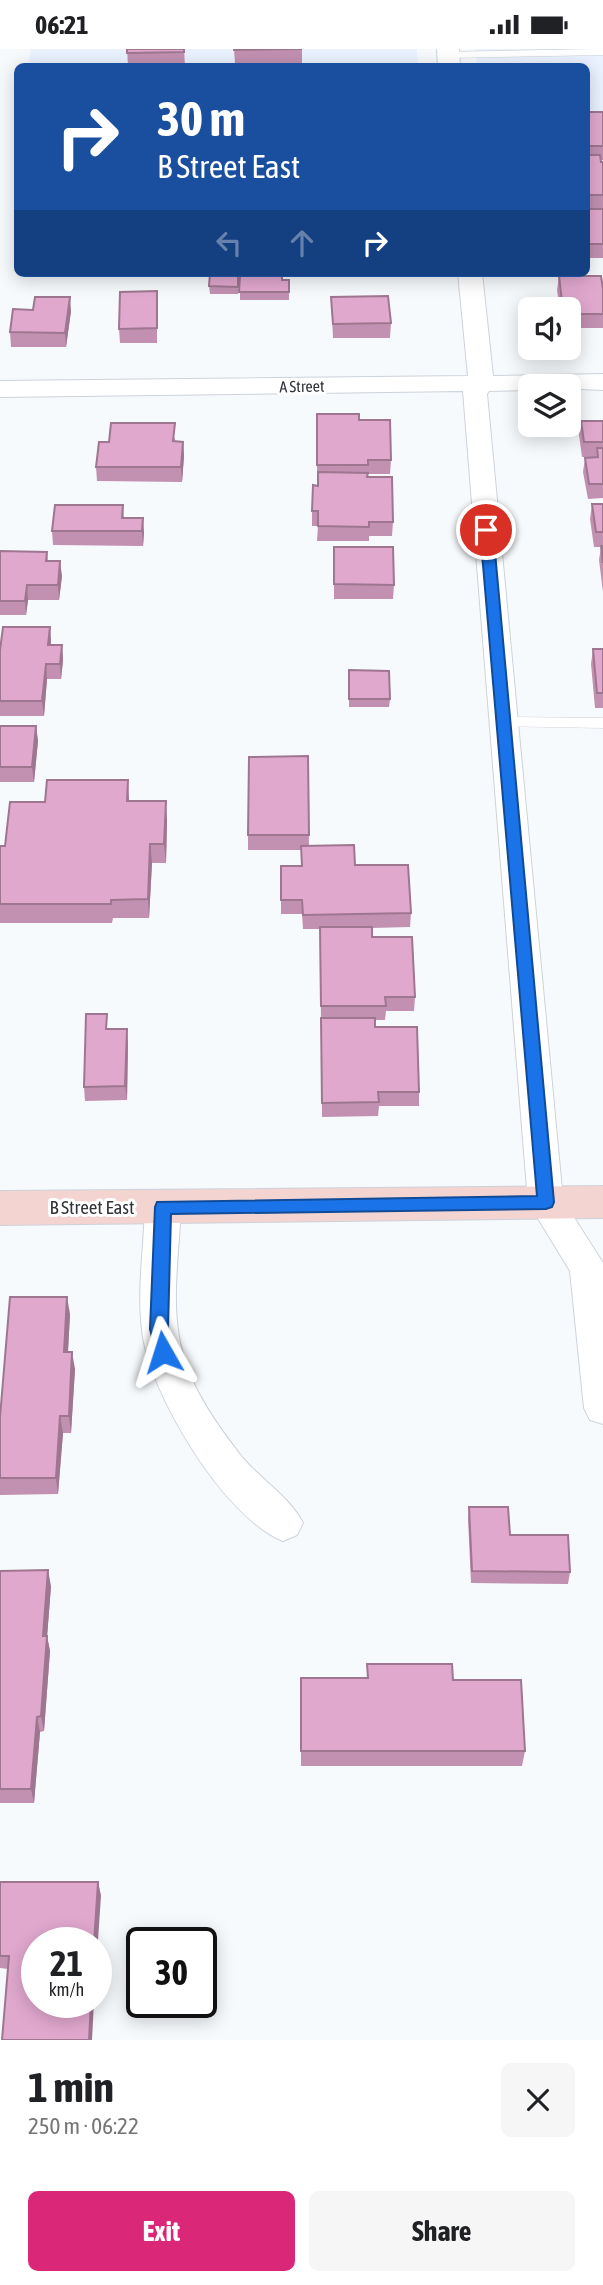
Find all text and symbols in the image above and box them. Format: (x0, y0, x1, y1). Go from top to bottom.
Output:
text: 06:21 (35, 10, 89, 40)
text: 30 m (157, 90, 245, 146)
icon: right (42, 91, 133, 182)
text: B Street East (157, 148, 300, 185)
icon: left (210, 224, 248, 262)
icon: ahead (283, 224, 321, 262)
icon: right (356, 224, 394, 262)
map controls (518, 297, 581, 437)
button: sound (518, 297, 581, 360)
button: layers (518, 374, 581, 437)
street label: A Street (279, 377, 325, 395)
pin (456, 500, 516, 560)
icon: arrive (467, 511, 505, 549)
street label: B Street East (49, 1196, 135, 1218)
position arrow (126, 1315, 200, 1389)
speed limit sign: 30 (126, 1927, 217, 2018)
text: 21 (50, 1943, 83, 1983)
text: km/h (49, 1979, 84, 2000)
text: 1 min (28, 2063, 114, 2111)
button: close (501, 2063, 575, 2137)
text: 250 m · 06:22 (28, 2113, 139, 2139)
button: Exit (28, 2191, 295, 2271)
button: Share (309, 2191, 575, 2271)

